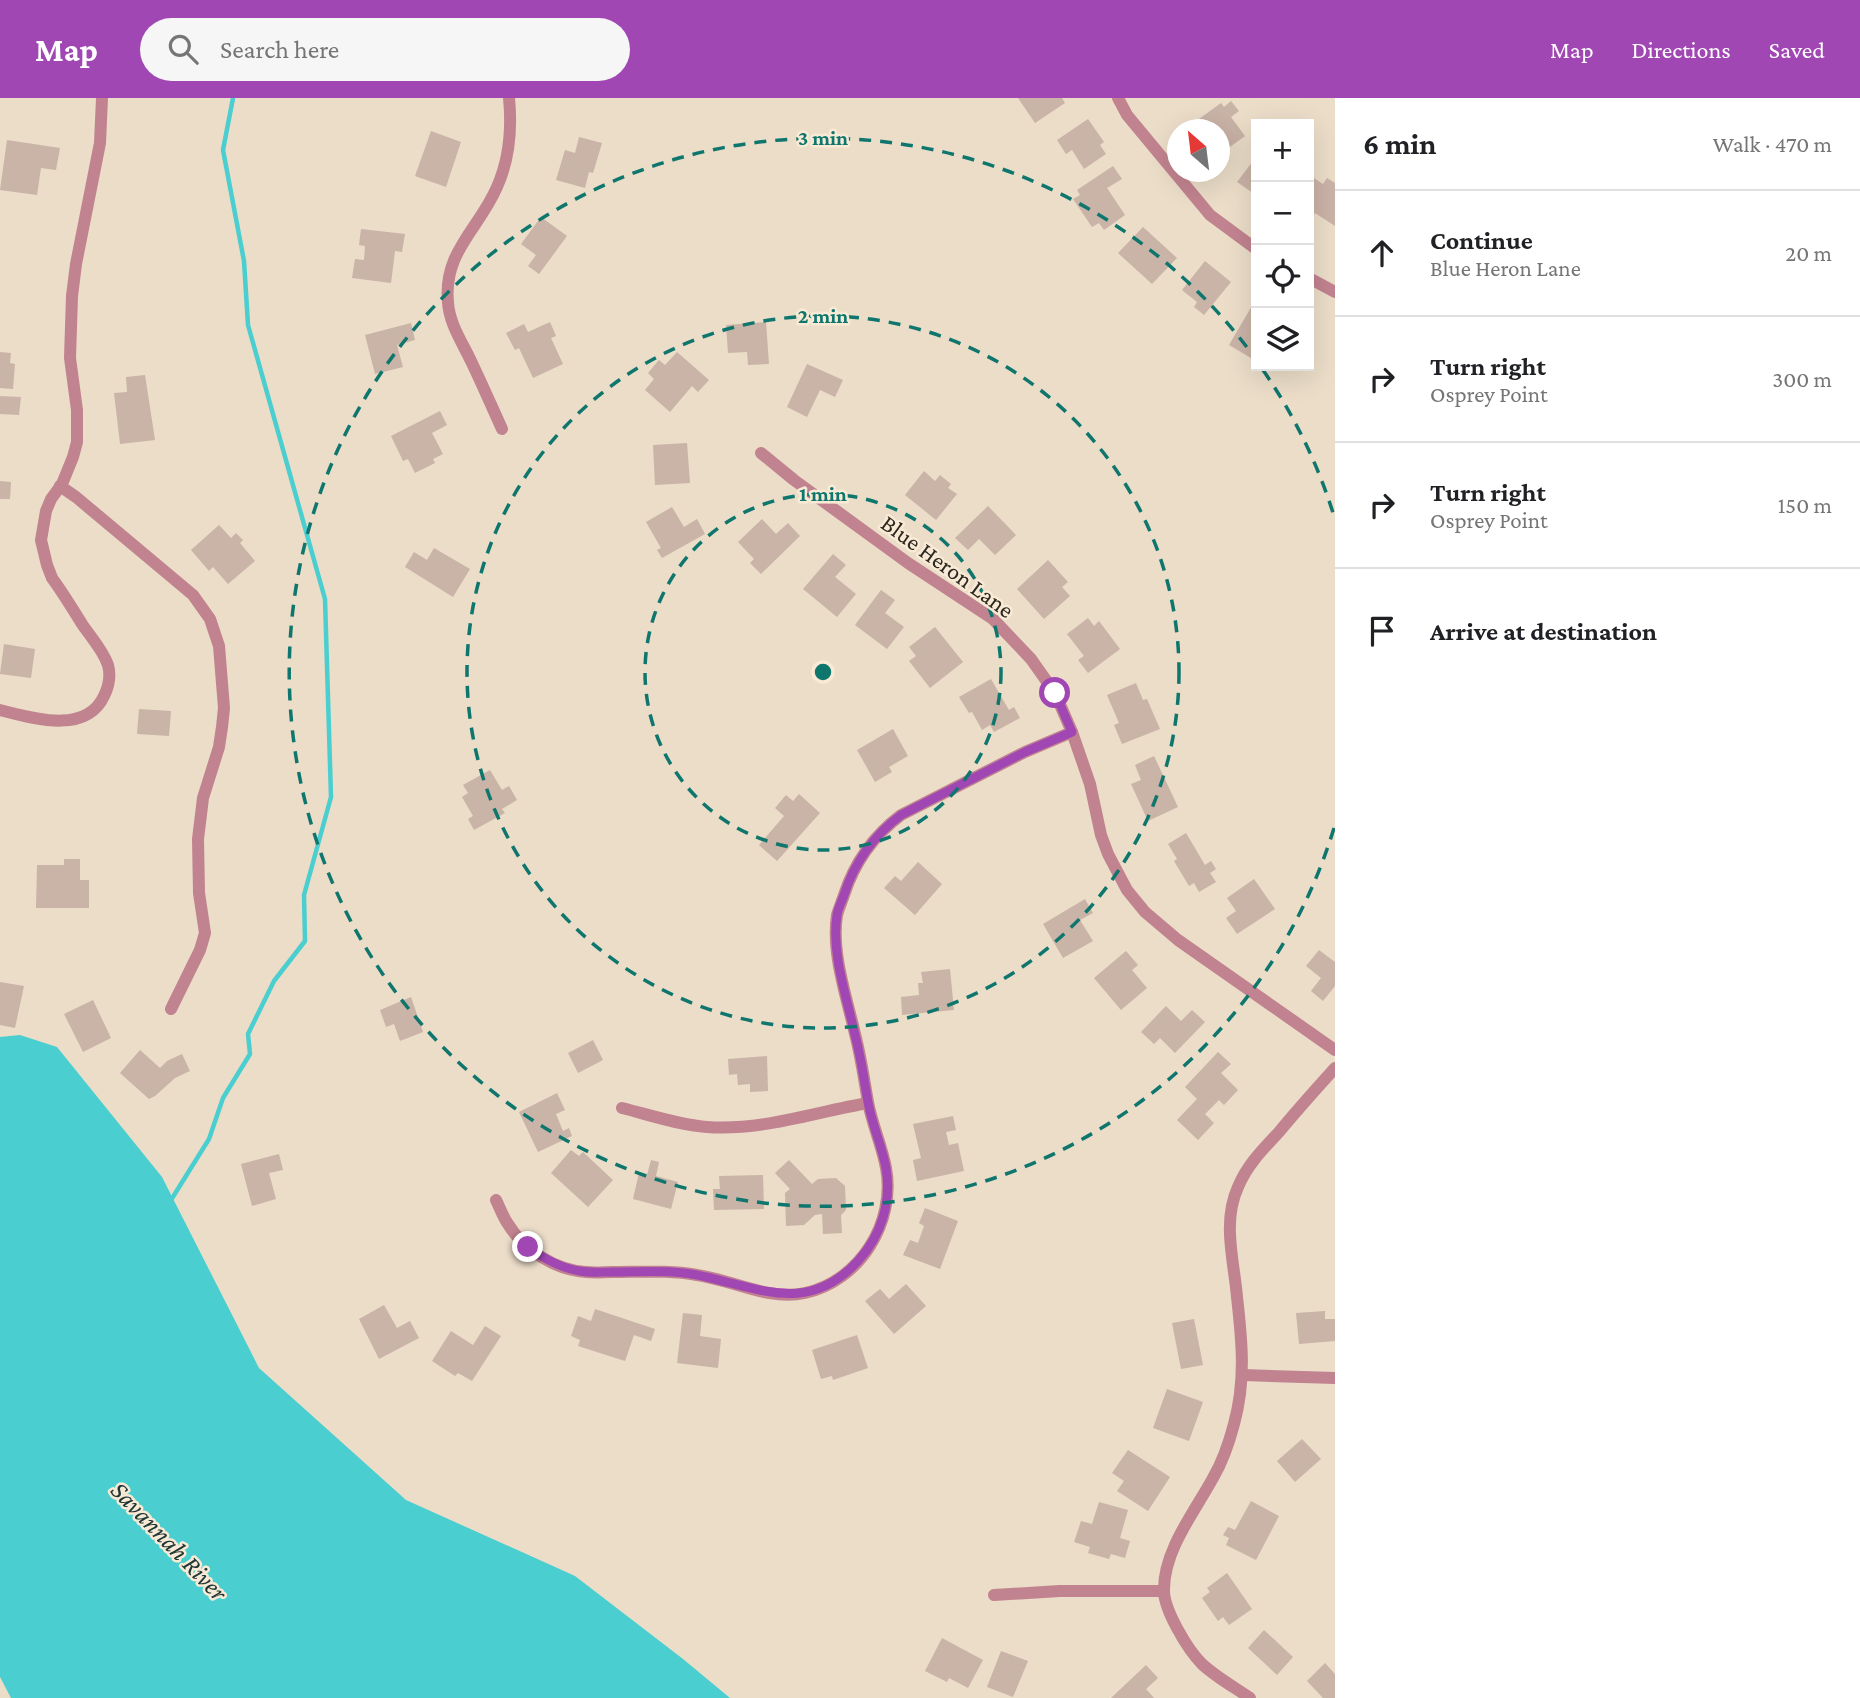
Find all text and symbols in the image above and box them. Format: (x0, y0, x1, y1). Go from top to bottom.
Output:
search box (140, 18, 630, 81)
icon: search (164, 30, 202, 68)
text: Map (35, 31, 98, 68)
text: Search here (220, 35, 339, 64)
text: Map (1550, 36, 1594, 63)
text: Directions (1632, 36, 1731, 63)
text: Saved (1769, 36, 1825, 63)
north arrow (1167, 119, 1230, 182)
map controls (1251, 119, 1314, 371)
button: + (1251, 119, 1314, 182)
text: 3 min (798, 126, 848, 150)
text: 6 min (1363, 127, 1436, 160)
text: Walk · 470 m (1713, 131, 1832, 157)
button: − (1251, 182, 1314, 245)
text: Continue (1430, 226, 1533, 255)
icon: ahead (1363, 234, 1401, 272)
text: 20 m (1785, 240, 1832, 266)
button: locate (1251, 245, 1314, 308)
text: Blue Heron Lane (1430, 255, 1581, 281)
text: 2 min (798, 304, 848, 328)
button: layers (1251, 308, 1314, 371)
text: Turn right (1430, 352, 1546, 381)
icon: right (1363, 360, 1401, 398)
text: 300 m (1772, 366, 1832, 392)
text: Osprey Point (1430, 381, 1548, 407)
text: Turn right (1430, 478, 1546, 507)
text: 1 min (799, 482, 847, 506)
icon: right (1363, 486, 1401, 524)
text: 150 m (1778, 492, 1832, 518)
text: Osprey Point (1430, 507, 1548, 533)
street label: Blue Heron Lane (876, 509, 1020, 623)
icon: arrive (1363, 612, 1401, 650)
text: Arrive at destination (1430, 617, 1657, 646)
centre of rings (811, 660, 835, 684)
route start (1039, 677, 1070, 708)
route end (512, 1231, 543, 1262)
water label: Savannah River (105, 1475, 234, 1607)

